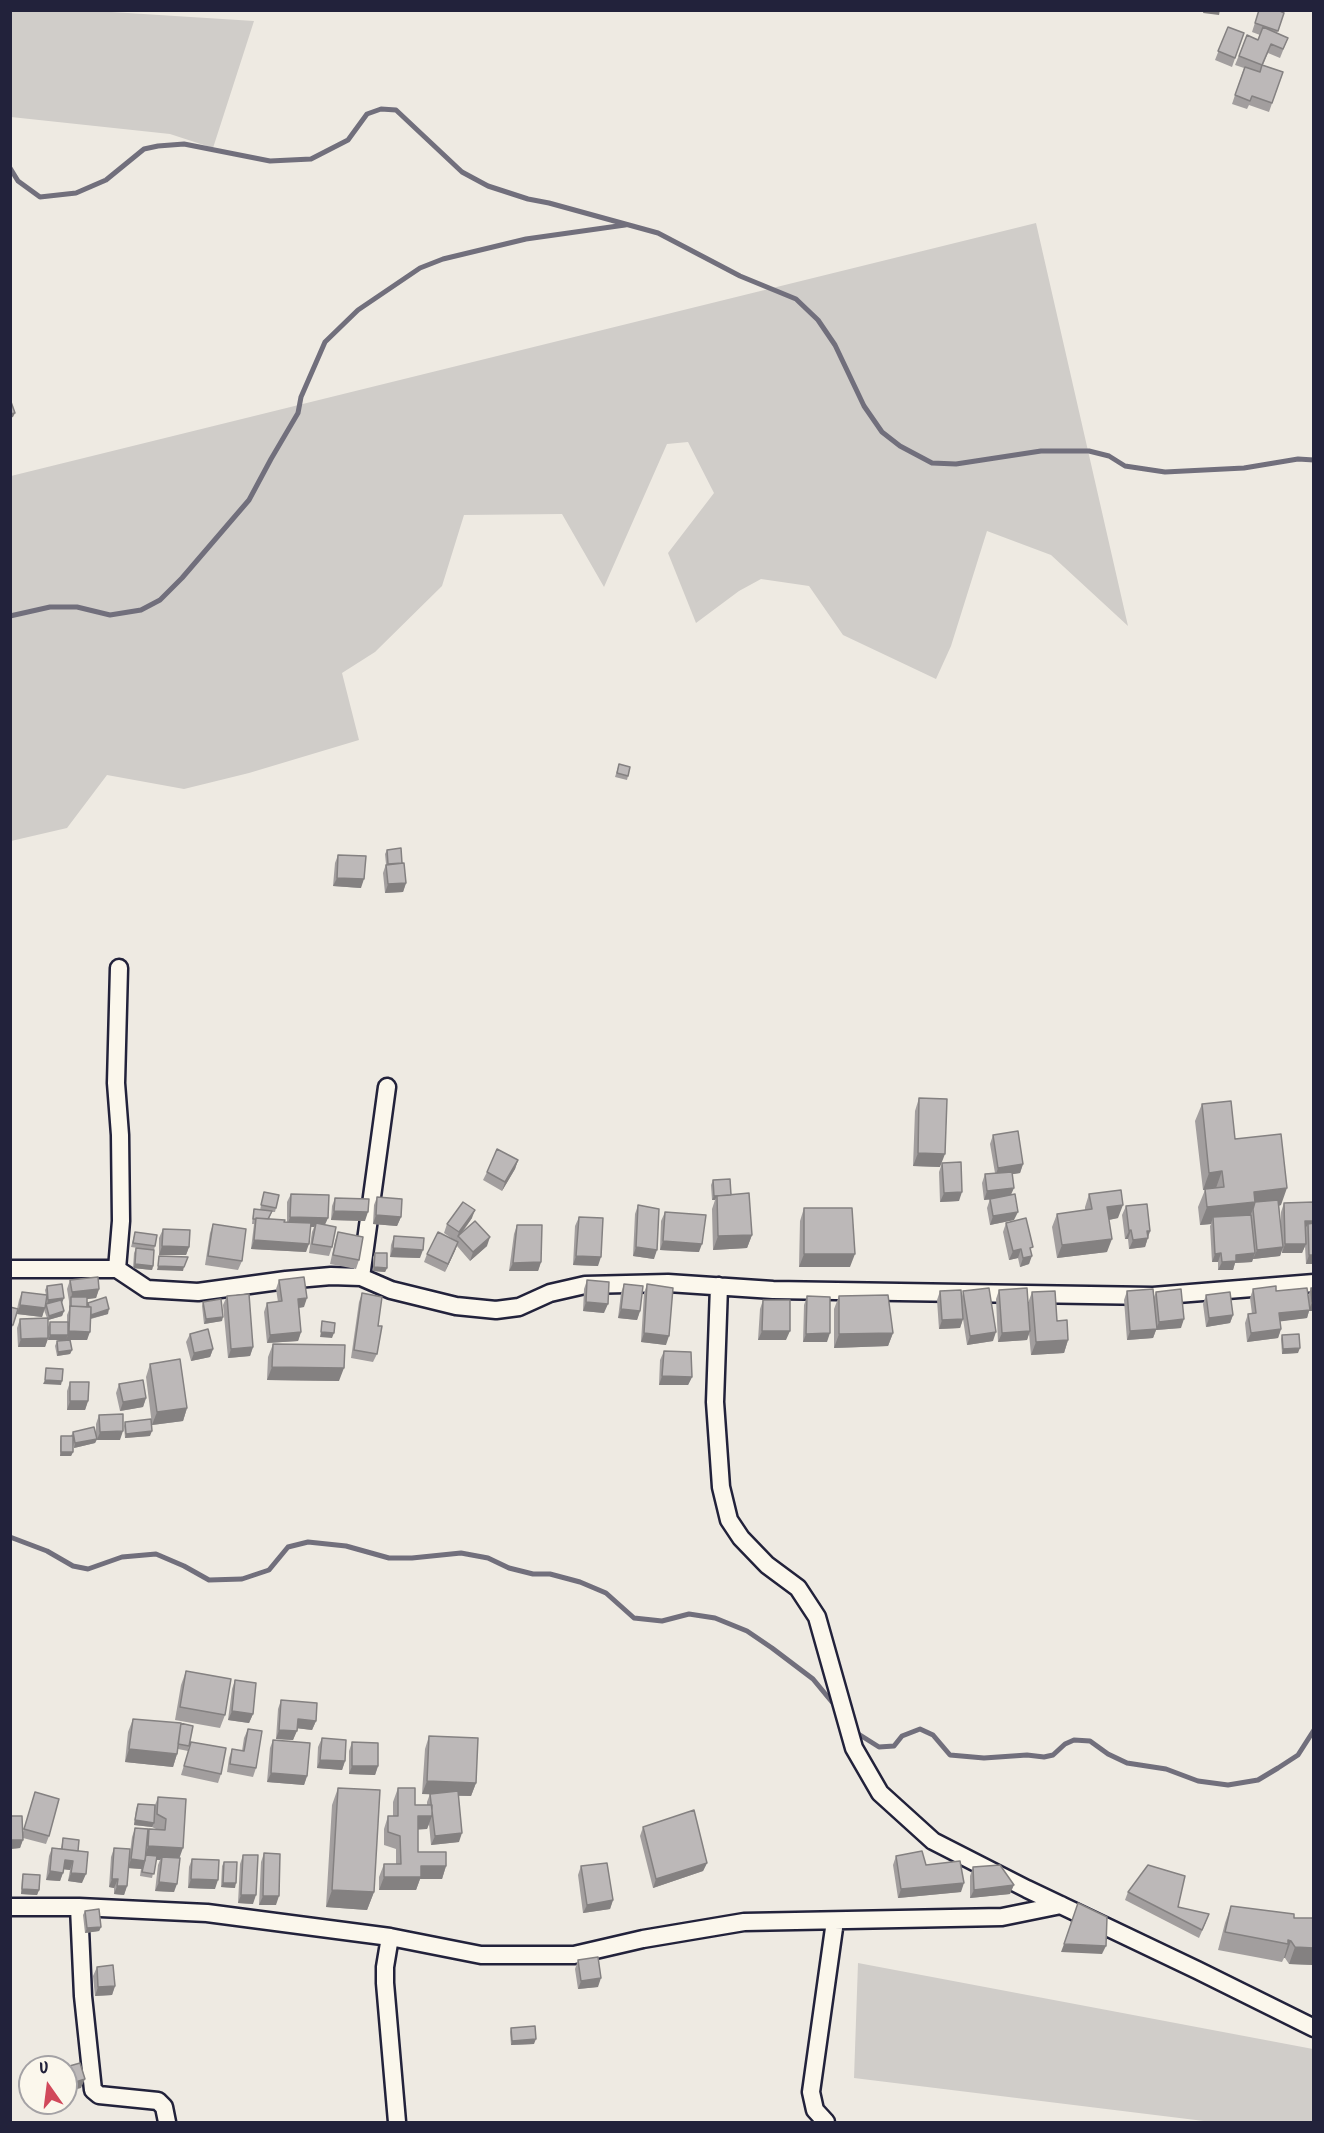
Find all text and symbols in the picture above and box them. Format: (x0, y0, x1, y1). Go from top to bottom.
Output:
north arrow (18, 2055, 78, 2115)
text: U (36, 2056, 52, 2082)

